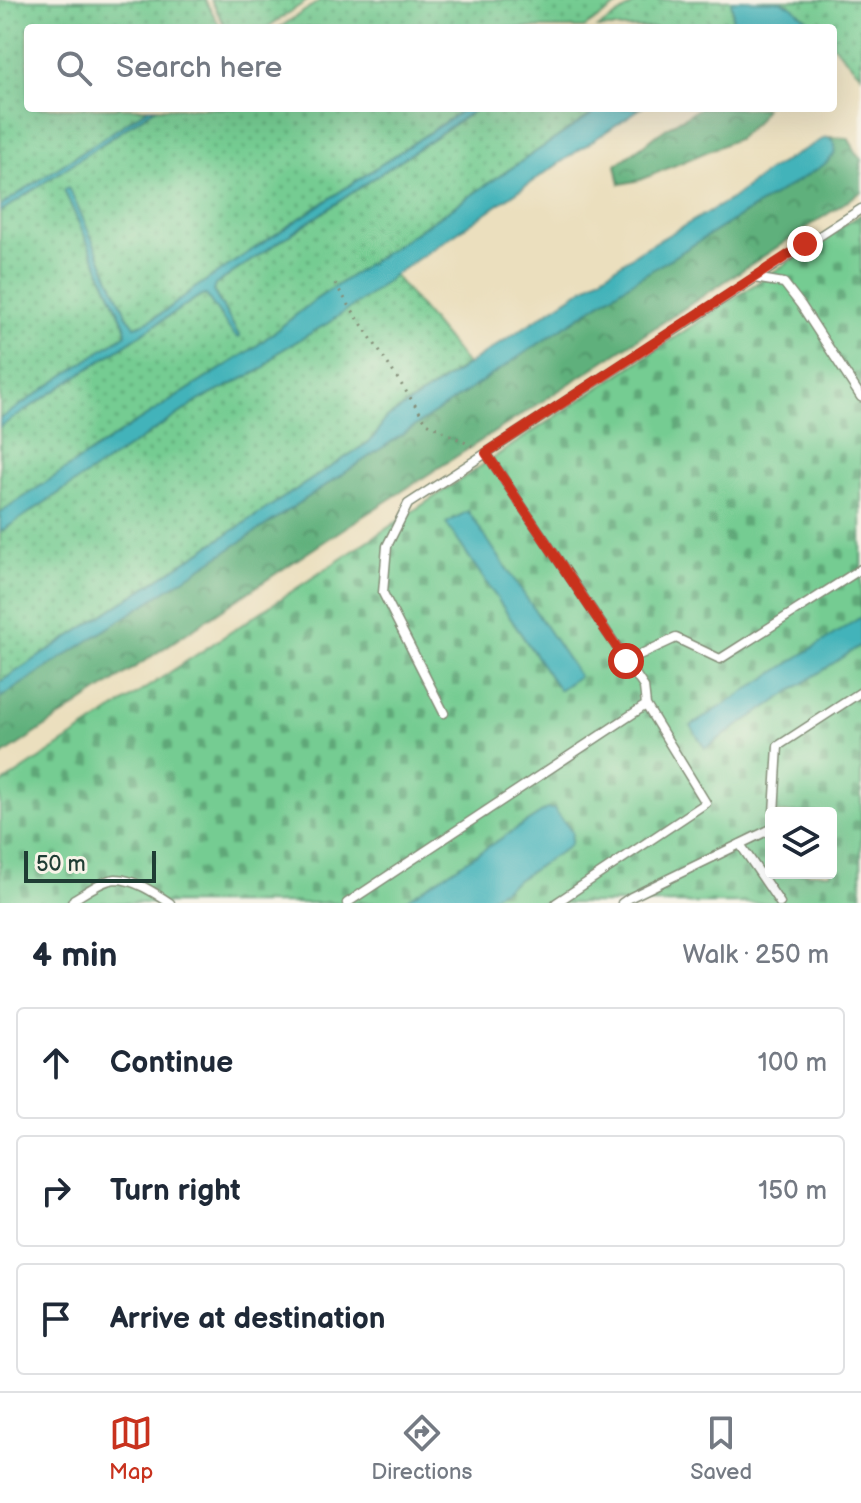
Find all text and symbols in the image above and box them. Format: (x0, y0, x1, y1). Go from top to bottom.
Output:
search box (24, 24, 837, 112)
icon: search (52, 46, 96, 90)
text: Search here (116, 50, 282, 86)
route end (787, 226, 823, 262)
route start (608, 643, 644, 679)
map controls (765, 807, 837, 879)
button: layers (765, 807, 837, 879)
scale bar (24, 847, 156, 883)
text: 50 m (36, 851, 86, 878)
text: 4 min (32, 935, 118, 976)
text: Walk · 250 m (683, 940, 829, 971)
icon: ahead (34, 1041, 78, 1085)
text: Continue (110, 1045, 233, 1081)
text: 100 m (758, 1048, 827, 1079)
icon: right (34, 1169, 78, 1213)
text: Turn right (110, 1173, 241, 1209)
text: 150 m (758, 1176, 827, 1207)
icon: arrive (34, 1297, 78, 1341)
text: Arrive at destination (110, 1301, 386, 1337)
tab: Map (109, 1411, 153, 1486)
tab: Directions (371, 1411, 472, 1486)
tab: Saved (690, 1411, 752, 1486)

